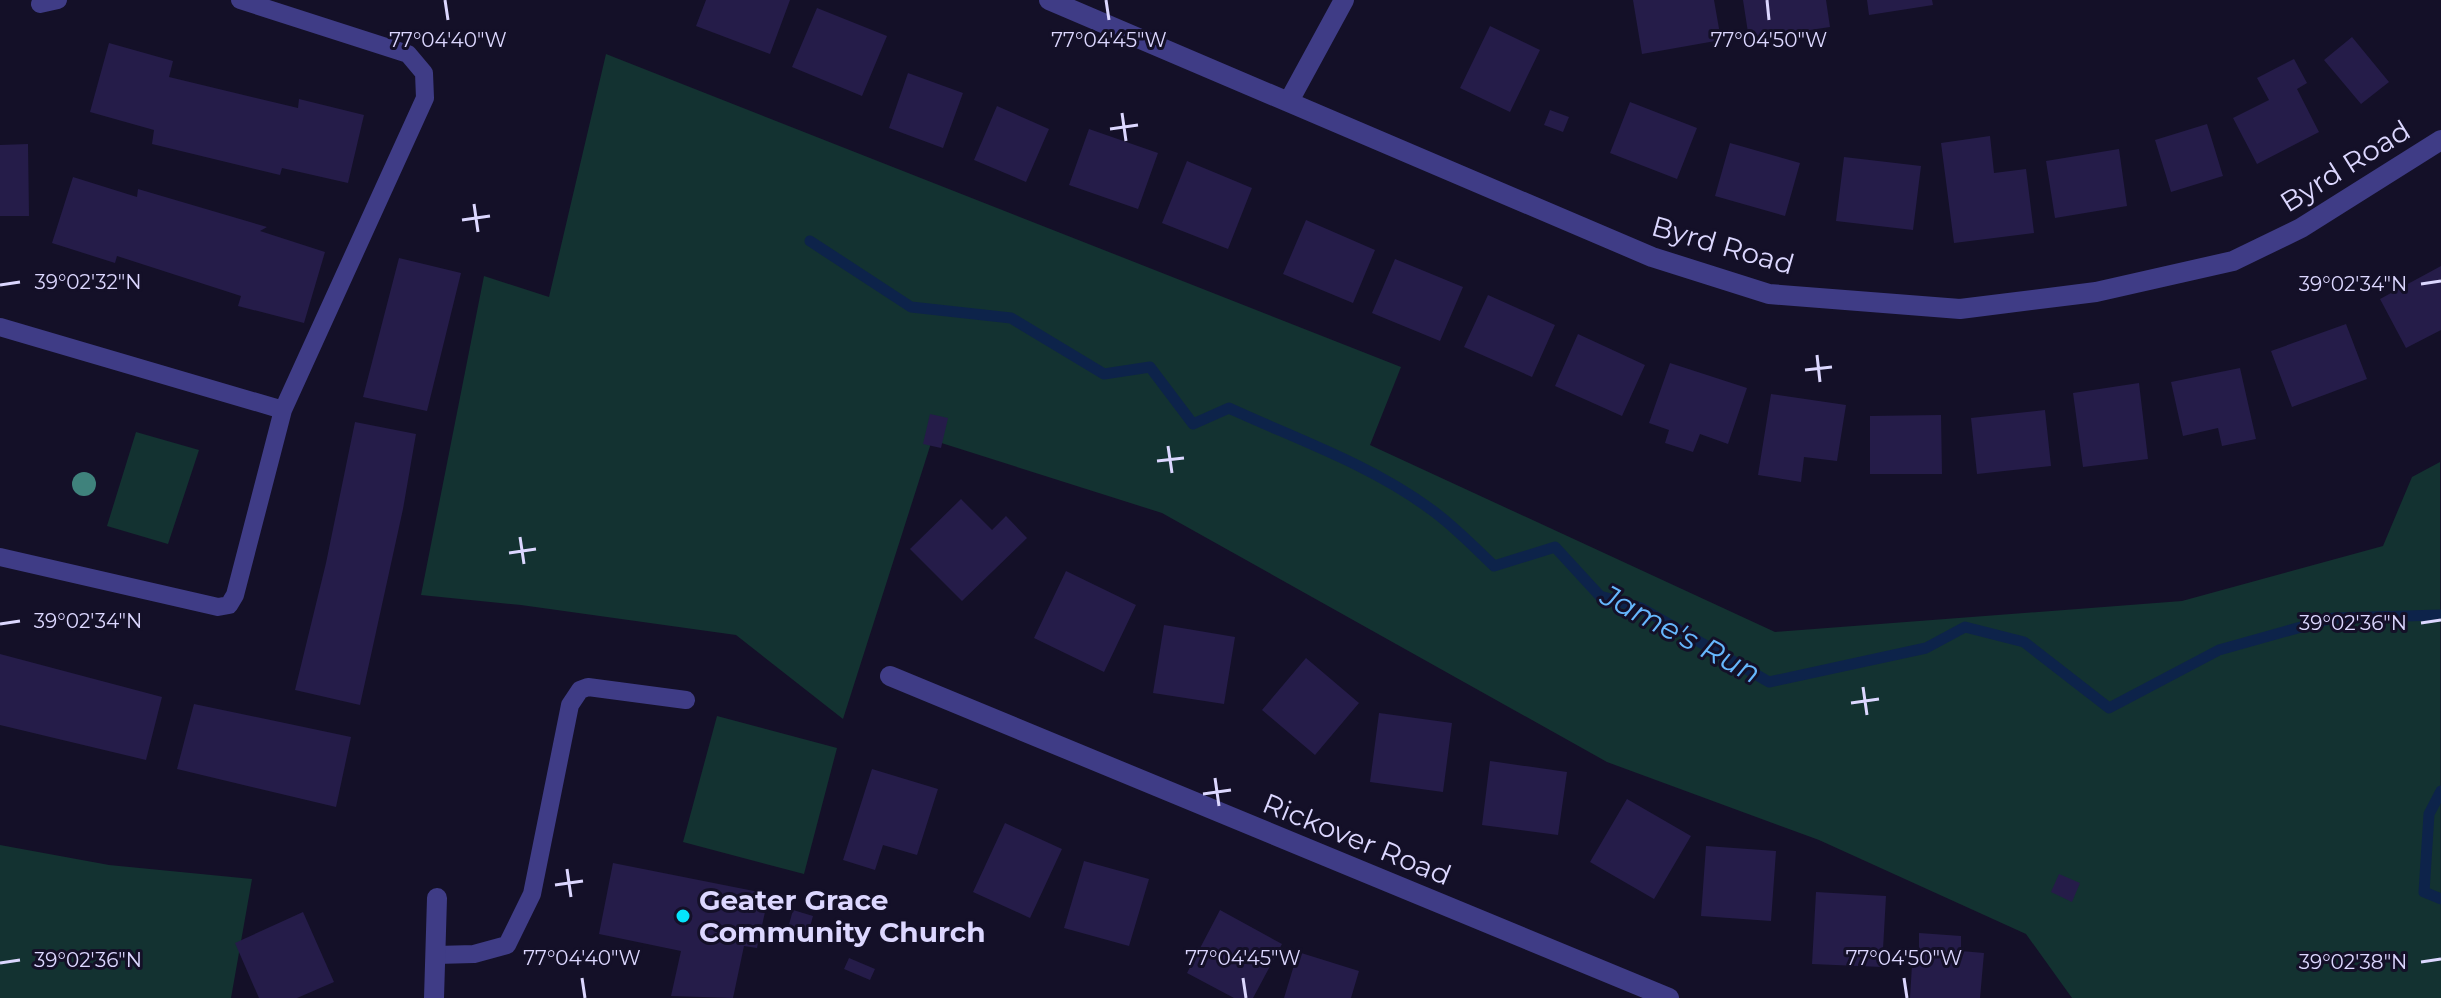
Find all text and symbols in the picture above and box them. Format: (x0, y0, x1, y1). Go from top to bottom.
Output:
text: 77°04'40"W (389, 28, 507, 52)
text: 77°04'45"W (1051, 28, 1167, 52)
text: 77°04'50"W (1711, 28, 1827, 52)
street label: Byrd Road (2274, 113, 2416, 219)
street label: Byrd Road (1648, 208, 1798, 282)
text: 39°02'32"N (34, 270, 142, 294)
text: 39°02'34"N (2299, 272, 2407, 296)
water label: Jame's Run (1593, 576, 1767, 691)
text: 39°02'34"N (34, 609, 142, 633)
text: 39°02'36"N (2299, 611, 2407, 635)
street label: Rickover Road (1258, 786, 1456, 892)
place label: Geater Grace Community Church (699, 883, 986, 949)
marker: Geater Grace Community Church (674, 907, 692, 925)
text: 77°04'40"W (523, 946, 641, 970)
text: 77°04'45"W (1185, 946, 1301, 970)
text: 77°04'50"W (1846, 946, 1962, 970)
text: 39°02'36"N (34, 948, 142, 972)
text: 39°02'38"N (2299, 950, 2407, 974)

